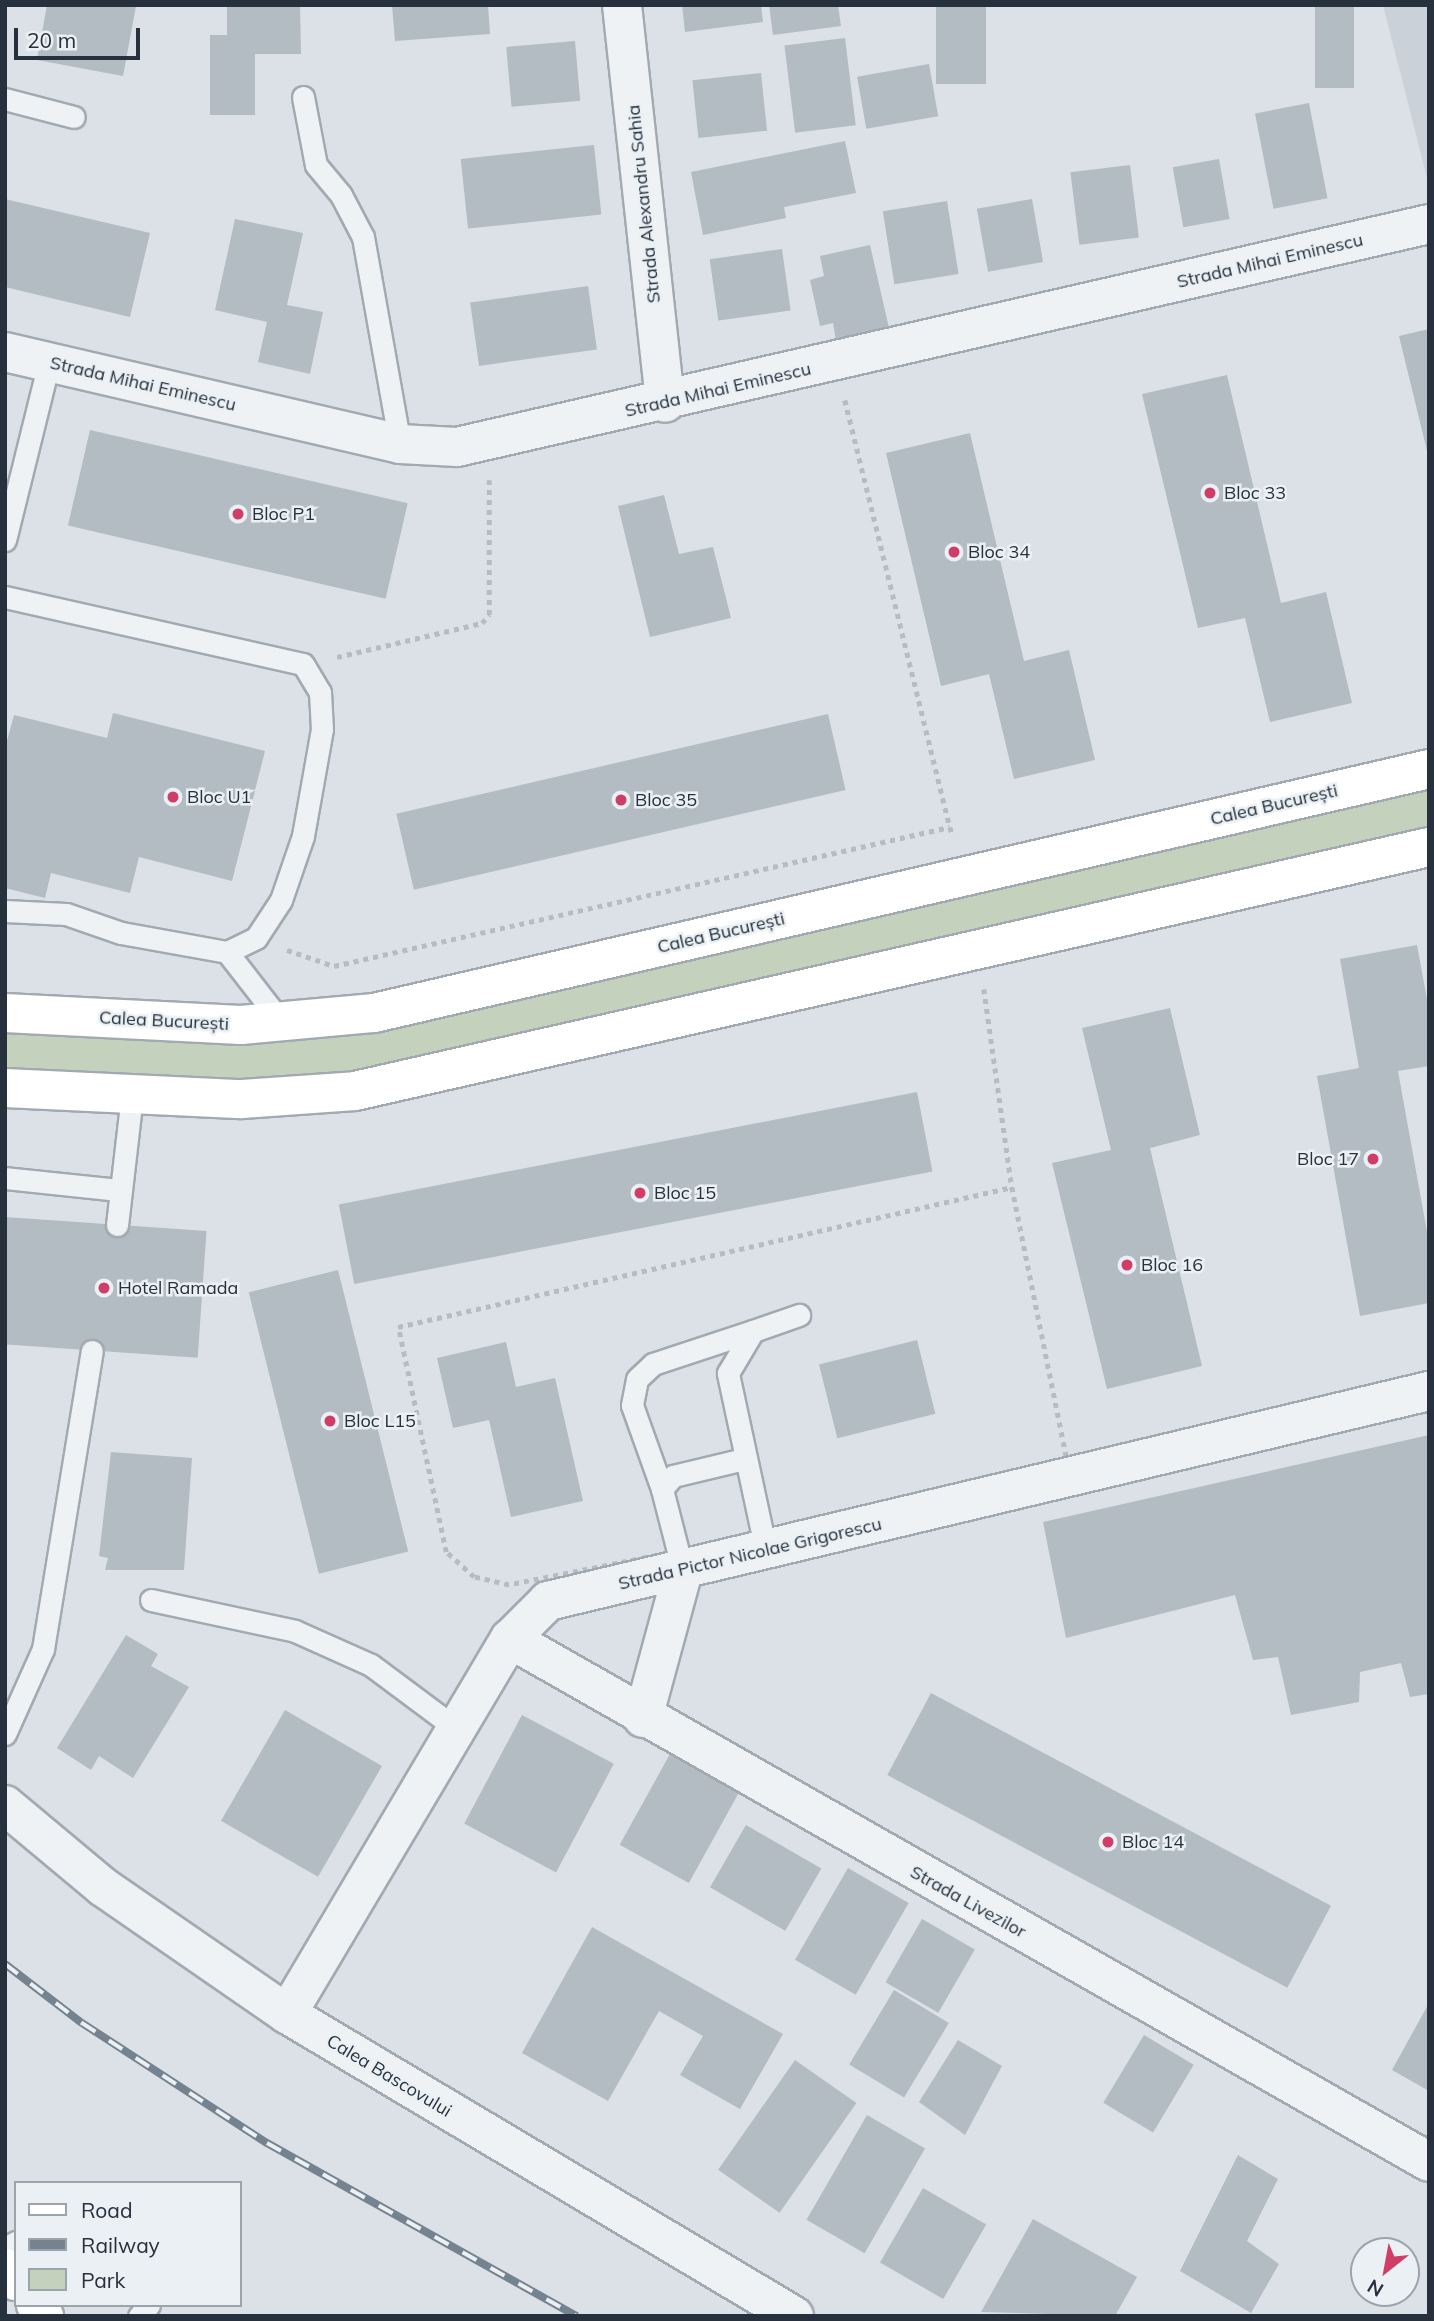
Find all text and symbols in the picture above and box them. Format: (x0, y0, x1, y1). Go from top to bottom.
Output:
scale bar (18, 14, 144, 58)
text: 20 m (27, 27, 76, 53)
street label: Strada Alexandru Sahia (623, 104, 665, 304)
street label: Strada Mihai Eminescu (1175, 229, 1365, 293)
street label: Strada Mihai Eminescu (48, 352, 238, 416)
street label: Strada Mihai Eminescu (623, 358, 813, 422)
place label: Bloc 33 (1224, 482, 1286, 504)
marker: Bloc 33 (1202, 485, 1218, 501)
place label: Bloc P1 (252, 503, 315, 525)
marker: Bloc P1 (230, 506, 246, 522)
place label: Bloc 34 (968, 541, 1030, 563)
marker: Bloc 34 (946, 544, 962, 560)
street label: Calea București (1208, 780, 1340, 830)
place label: Bloc U1 (187, 786, 251, 808)
marker: Bloc U1 (165, 789, 181, 805)
place label: Bloc 35 (635, 789, 697, 811)
marker: Bloc 35 (613, 792, 629, 808)
street label: Calea București (655, 908, 787, 958)
street label: Calea București (99, 1007, 229, 1035)
place label: Bloc 17 (1297, 1148, 1359, 1170)
marker: Bloc 17 (1365, 1151, 1381, 1167)
place label: Bloc 15 (654, 1182, 716, 1204)
marker: Bloc 15 (632, 1185, 648, 1201)
place label: Bloc 16 (1141, 1254, 1203, 1276)
marker: Bloc 16 (1119, 1257, 1135, 1273)
place label: Hotel Ramada (118, 1277, 238, 1299)
marker: Hotel Ramada (96, 1280, 112, 1296)
place label: Bloc L15 (344, 1410, 416, 1432)
marker: Bloc L15 (322, 1413, 338, 1429)
street label: Strada Pictor Nicolae Grigorescu (616, 1513, 884, 1595)
place label: Bloc 14 (1122, 1831, 1184, 1853)
marker: Bloc 14 (1100, 1834, 1116, 1850)
street label: Strada Livezilor (906, 1861, 1030, 1943)
street label: Calea Bascovului (323, 2030, 455, 2122)
legend (14, 2181, 242, 2307)
text: Road (81, 2197, 132, 2223)
text: Railway (81, 2232, 160, 2258)
north arrow (1350, 2237, 1420, 2307)
text: Park (81, 2267, 125, 2293)
text: N (1363, 2274, 1388, 2302)

